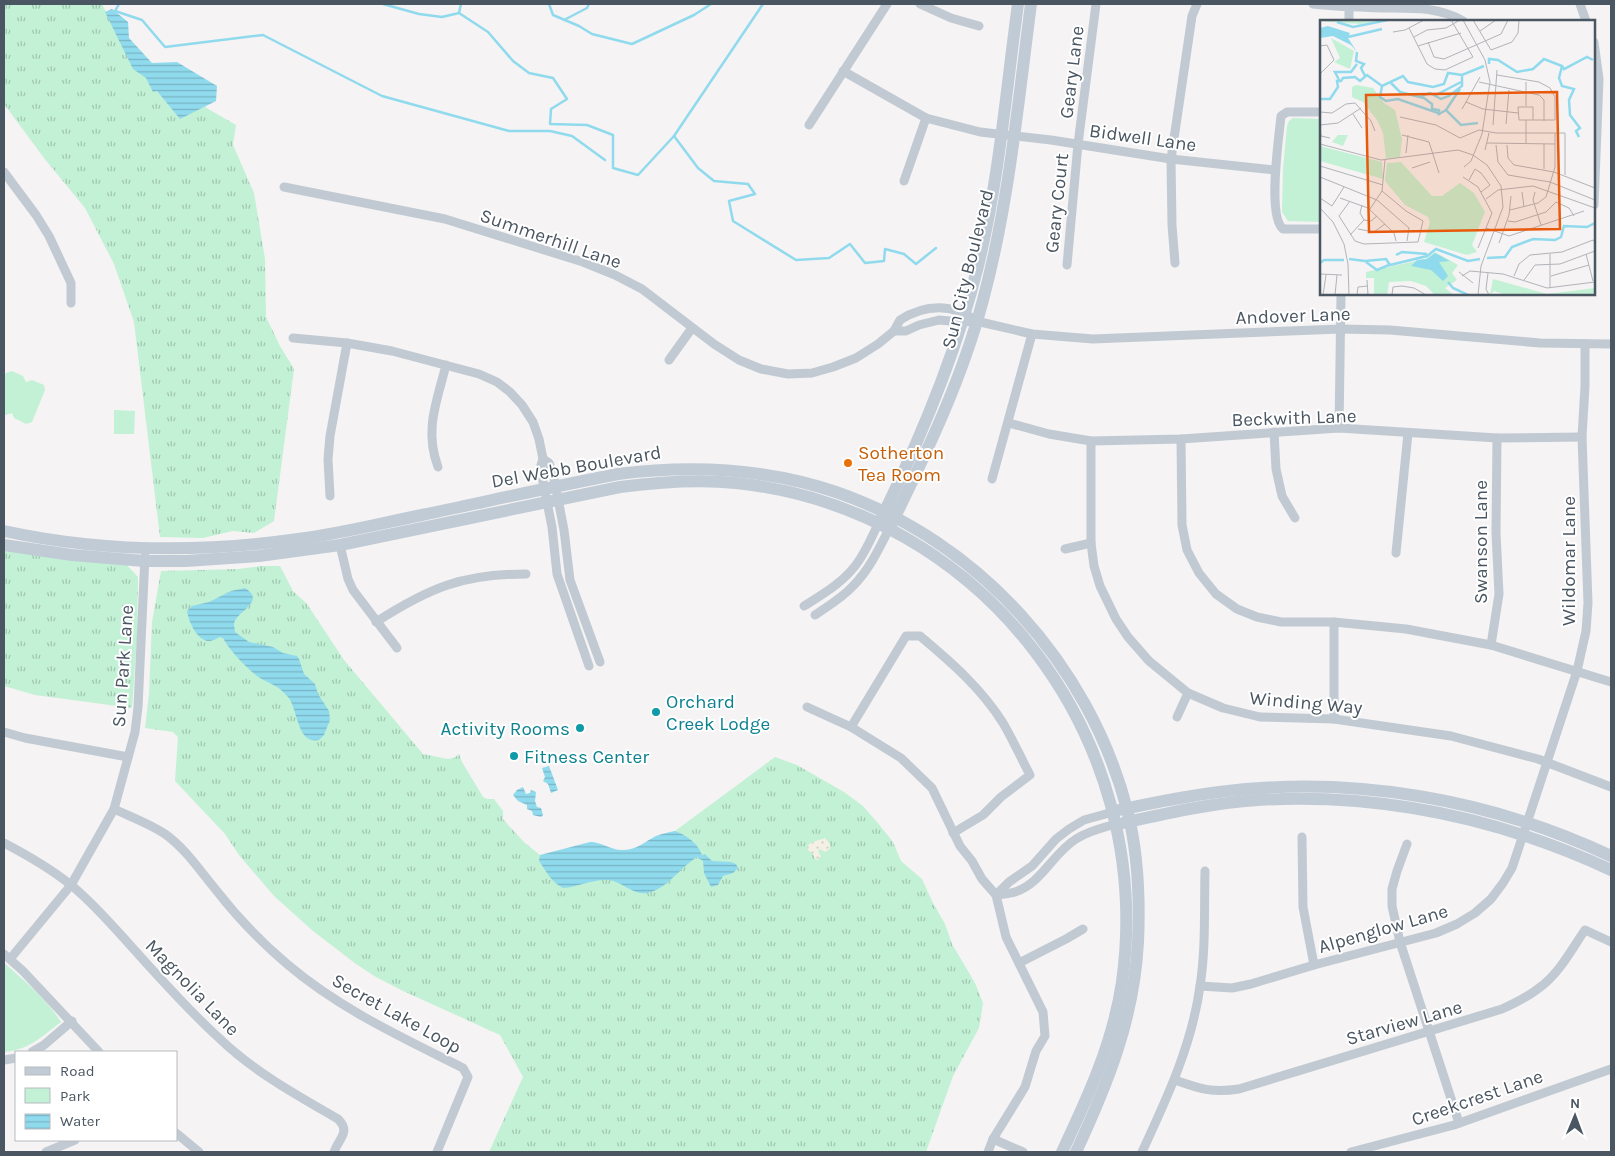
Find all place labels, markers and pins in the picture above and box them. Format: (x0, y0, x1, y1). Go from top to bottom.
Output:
place label: Sotherton Tea Room (858, 442, 944, 486)
marker: Sotherton Tea Room (842, 457, 854, 469)
place label: Orchard Creek Lodge (666, 691, 770, 735)
marker: Orchard Creek Lodge (650, 706, 662, 718)
place label: Activity Rooms (441, 718, 570, 740)
marker: Activity Rooms (574, 722, 586, 734)
place label: Fitness Center (524, 746, 649, 768)
marker: Fitness Center (508, 750, 520, 762)

